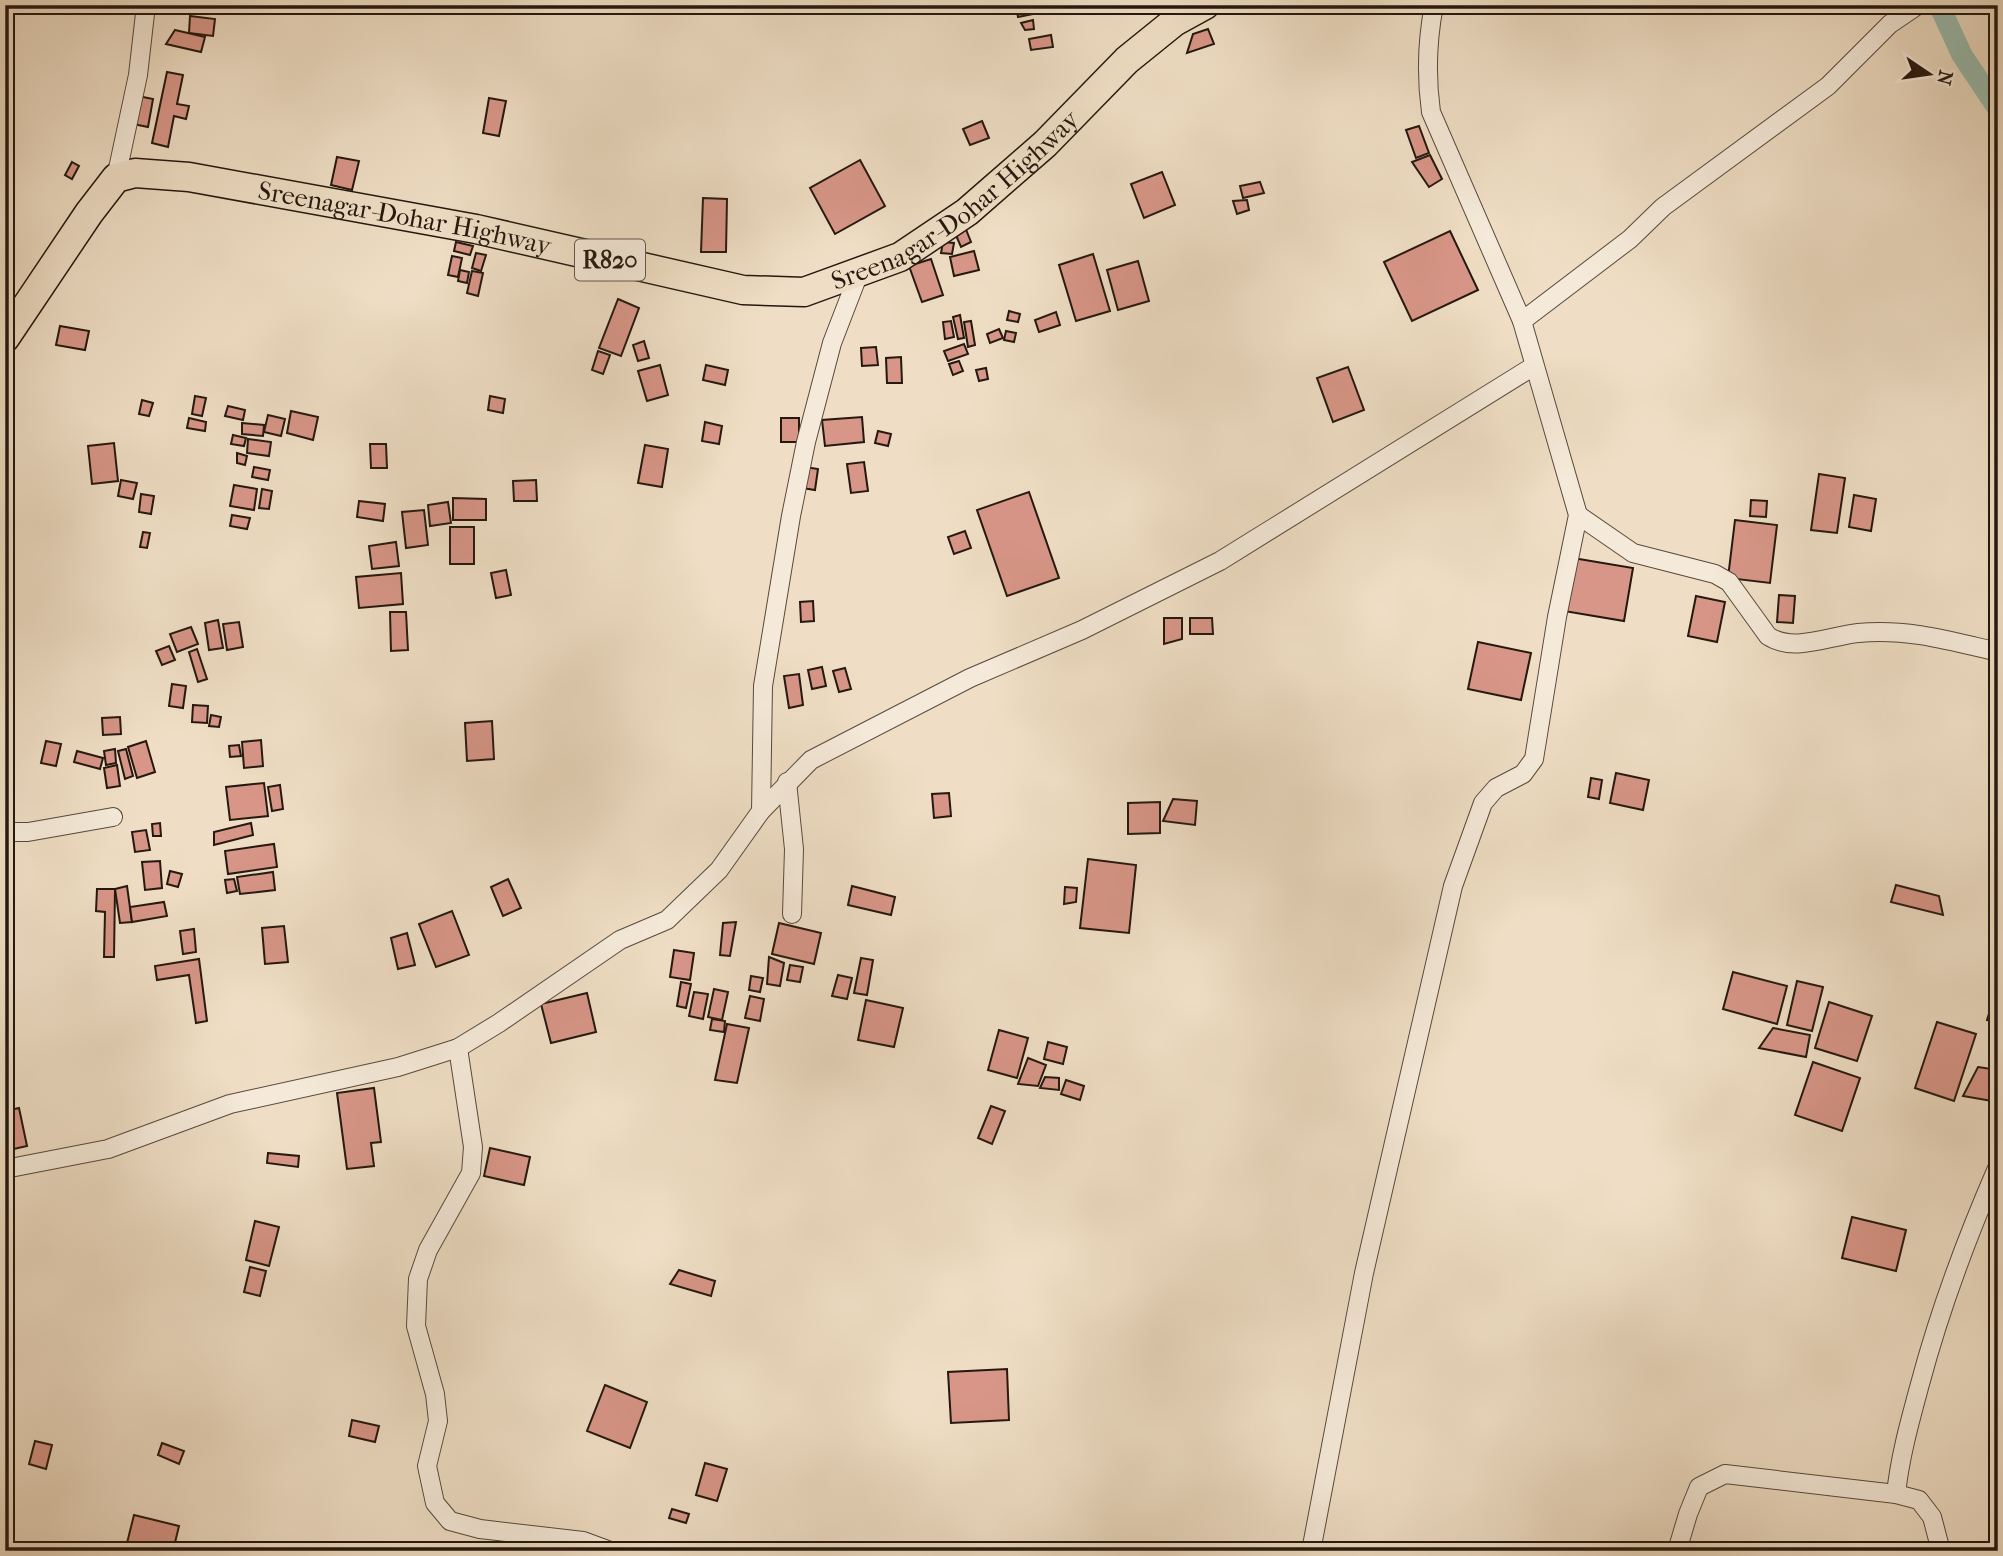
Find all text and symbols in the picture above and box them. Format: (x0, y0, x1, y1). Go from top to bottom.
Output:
north arrow (1895, 38, 1965, 108)
text: N (1932, 68, 1957, 88)
street label: Sreenagar-Dohar Highway (827, 103, 1086, 297)
street label: Sreenagar-Dohar Highway (256, 175, 555, 262)
road number: R820 (575, 240, 645, 281)

